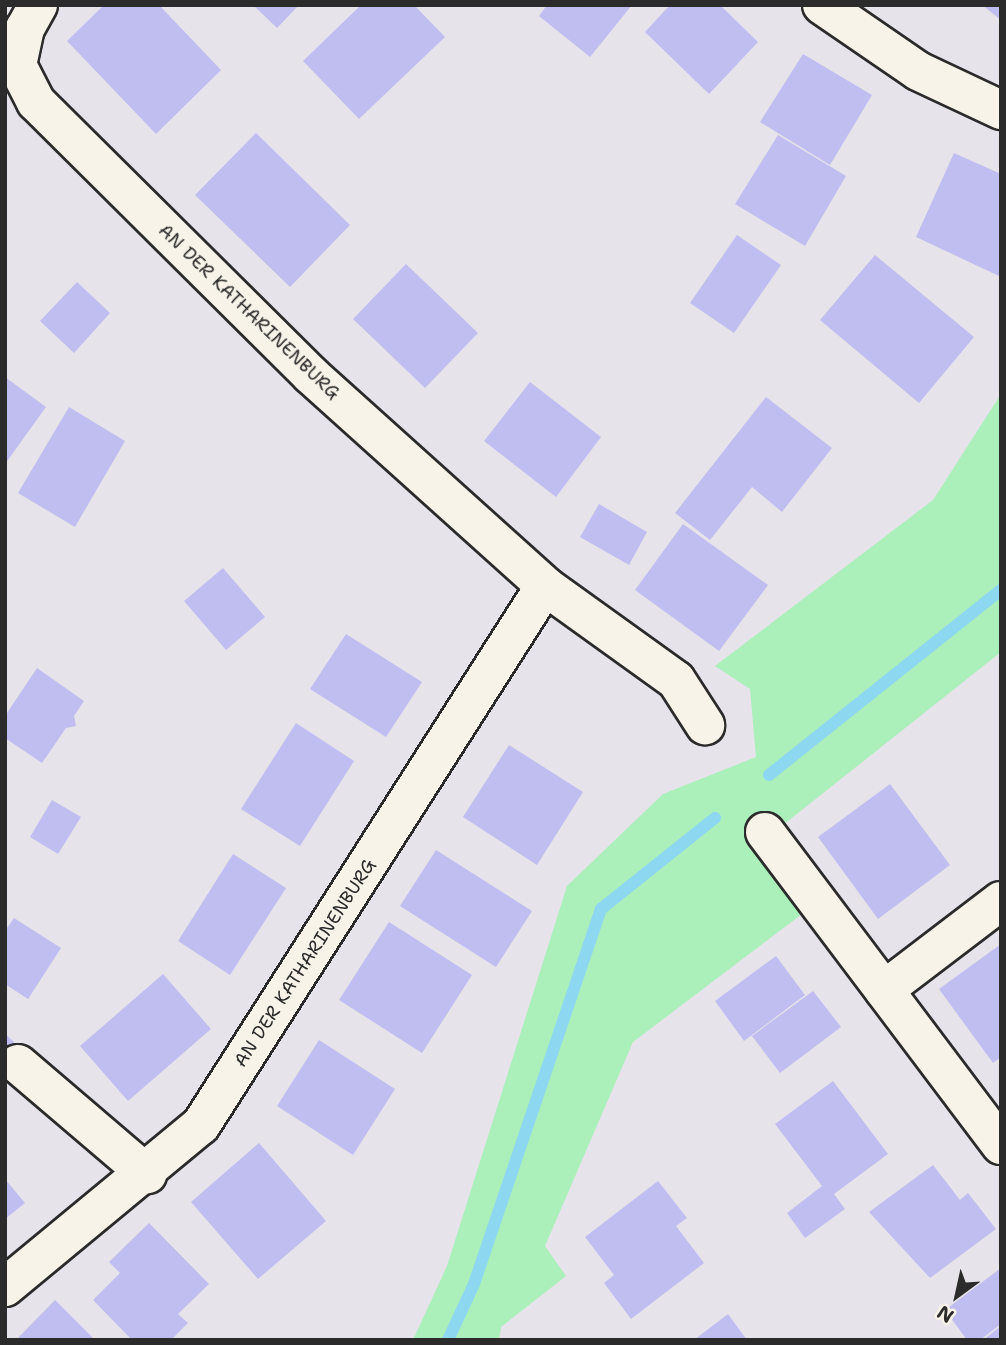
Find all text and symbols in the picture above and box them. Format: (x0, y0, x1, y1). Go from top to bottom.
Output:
street label: AN DER KATHARINENBURG (154, 220, 344, 404)
street label: AN DER KATHARINENBURG (230, 855, 380, 1071)
north arrow (922, 1261, 992, 1331)
text: N (932, 1299, 958, 1329)

